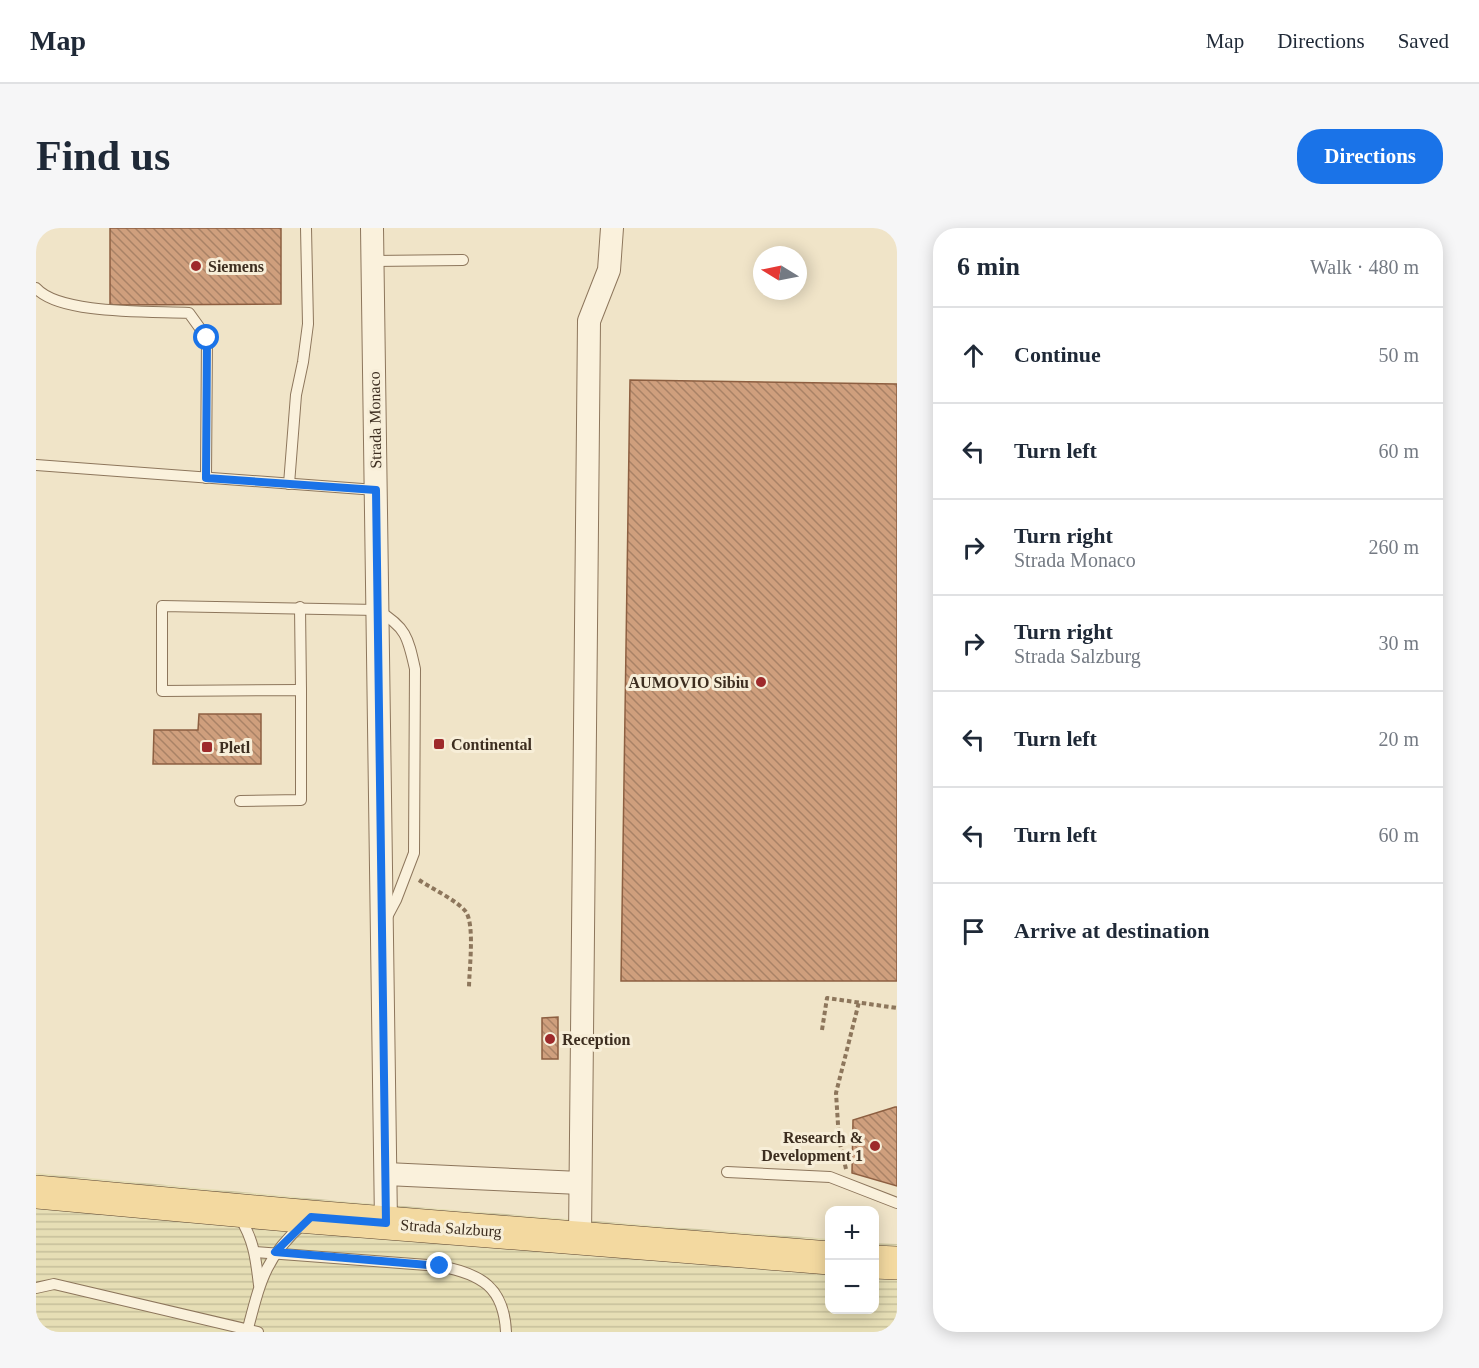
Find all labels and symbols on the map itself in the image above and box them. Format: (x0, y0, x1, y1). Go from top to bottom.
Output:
north arrow (753, 246, 807, 300)
place label: Siemens (208, 258, 264, 275)
marker: Siemens (189, 259, 203, 273)
route start (193, 324, 219, 350)
street label: Strada Monaco (366, 371, 384, 469)
place label: AUMOVIO Sibiu (629, 674, 749, 691)
marker: AUMOVIO Sibiu (754, 675, 768, 689)
place label: Continental (451, 736, 532, 753)
marker: Continental (432, 737, 446, 751)
place label: Pletl (219, 739, 251, 756)
marker: Pletl (200, 740, 214, 754)
place label: Reception (562, 1031, 631, 1049)
marker: Reception (543, 1032, 557, 1046)
place label: Research & Development 1 (761, 1129, 863, 1165)
marker: Research & Development 1 (868, 1139, 882, 1153)
street label: Strada Salzburg (400, 1216, 502, 1241)
route end (426, 1252, 452, 1278)

